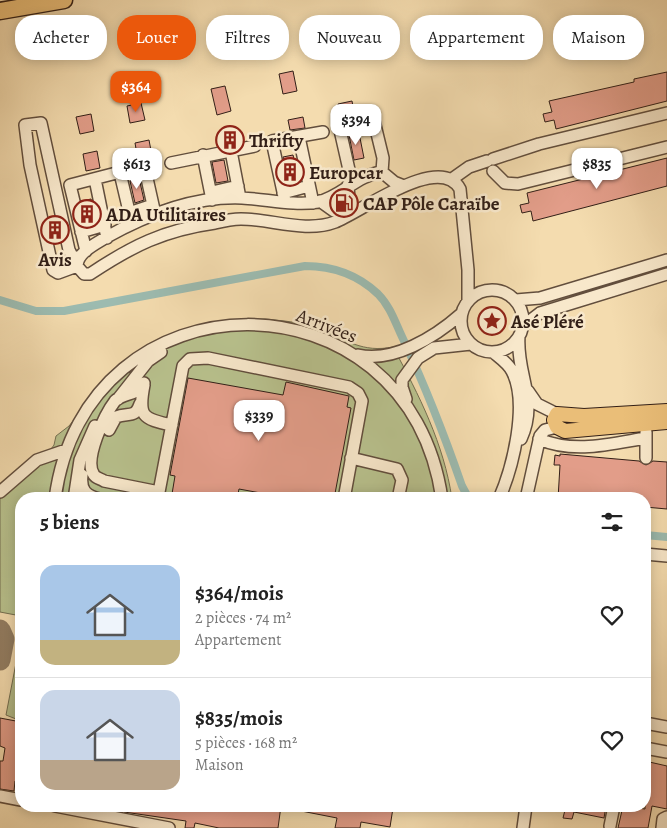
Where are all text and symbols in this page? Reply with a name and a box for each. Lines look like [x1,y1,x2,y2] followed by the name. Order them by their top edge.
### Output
[15,15,107,60] chip: Acheter
[117,15,196,60] chip: Louer
[206,15,289,60] chip: Filtres
[299,15,400,60] chip: Nouveau
[410,15,543,60] chip: Appartement
[553,15,644,60] chip: Maison
[106,70,166,113] pin: $364
[121,76,151,98] text: $364
[326,104,386,146] pin: $394
[341,109,371,131] text: $394
[215,125,245,155] building icon: Thrifty
[249,128,305,154] place label: Thrifty
[107,148,167,190] pin: $613
[567,148,627,190] pin: $835
[123,153,151,175] text: $613
[583,153,611,175] text: $835
[275,157,305,187] building icon: Europcar
[309,160,383,186] place label: Europcar
[329,188,359,218] fuel station icon: CAP Pôle Caraïbe
[363,191,500,217] place label: CAP Pôle Caraïbe
[72,199,102,229] building icon: ADA Utilitaires
[105,202,226,228] place label: ADA Utilitaires
[40,215,70,245] building icon: Avis
[37,247,72,273] place label: Avis
[291,302,361,349] street label: Arrivées
[477,306,507,336] place icon: Asé Pléré
[510,309,584,335] place label: Asé Pléré
[229,400,289,442] pin: $339
[245,405,273,427] text: $339
[40,508,100,536] text: 5 biens
[598,508,626,536] icon: filters
[195,579,284,607] text: $364/mois
[80,585,140,645] icon: home
[598,601,626,629] icon: heart
[195,607,291,629] text: 2 pièces · 74 m²
[195,629,281,651] text: Appartement
[195,704,283,732] text: $835/mois
[80,710,140,770] icon: home
[598,726,626,754] icon: heart
[195,732,297,754] text: 5 pièces · 168 m²
[195,754,244,776] text: Maison

